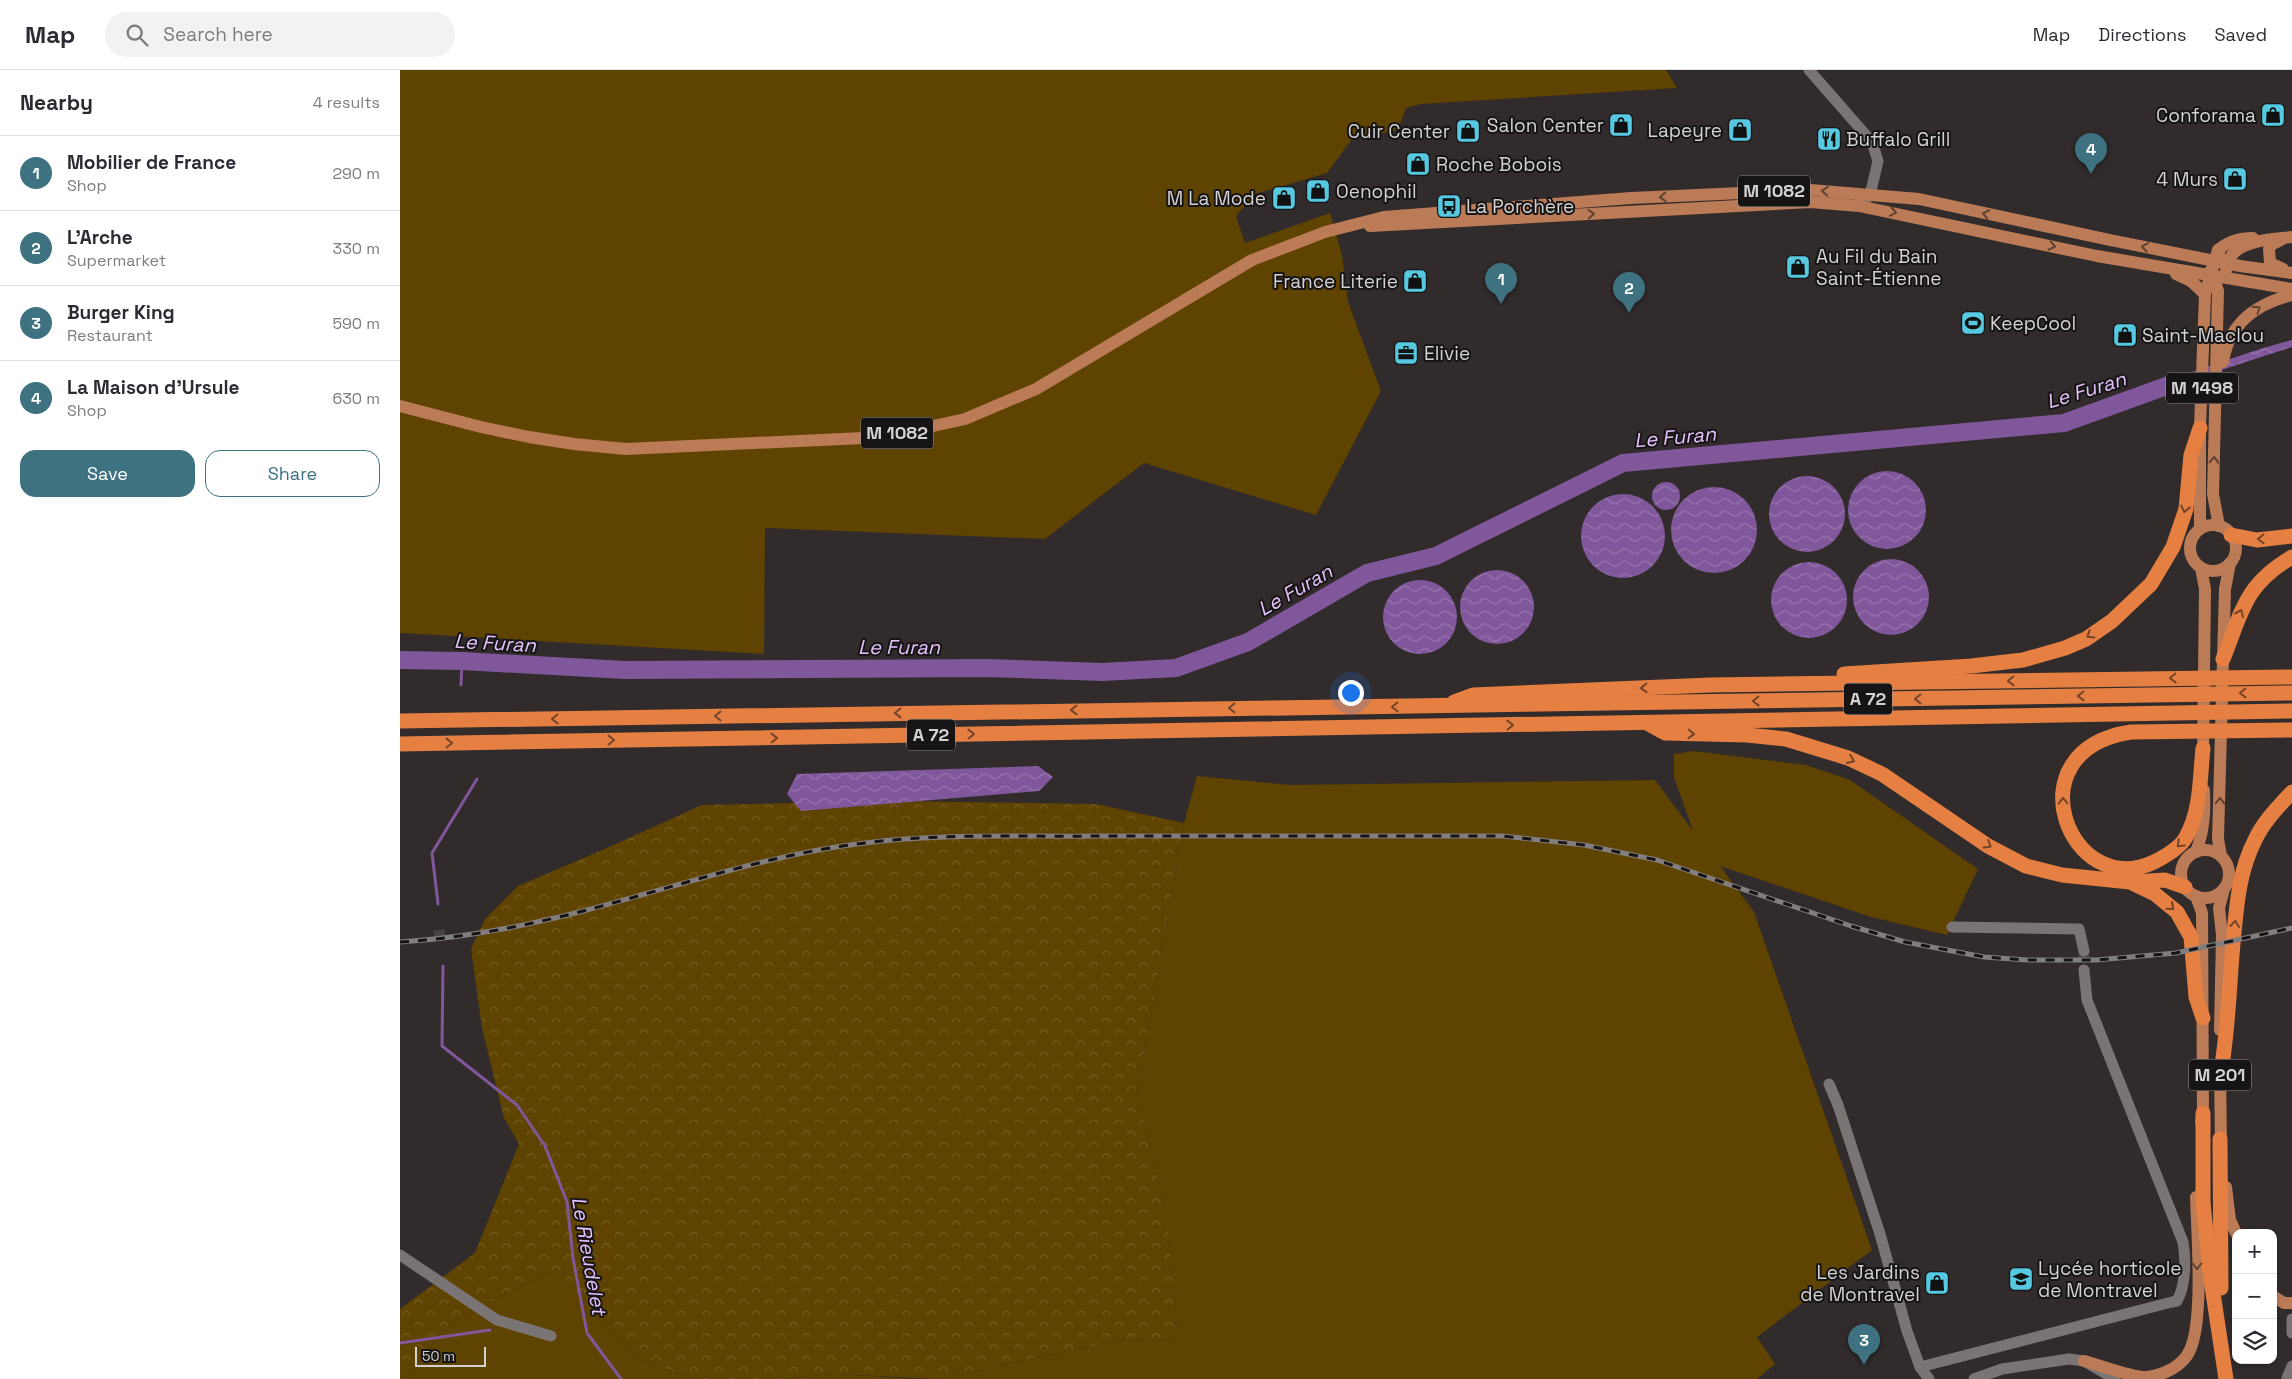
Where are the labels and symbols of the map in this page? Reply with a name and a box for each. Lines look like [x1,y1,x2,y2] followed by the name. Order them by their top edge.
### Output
[2260,102,2286,128] shop icon: Conforama
[2156,103,2256,128] place label: Conforama
[1608,112,1634,138] shop icon: Salon Center
[1487,113,1604,138] place label: Salon Center
[1727,117,1753,143] shop icon: Lapeyre
[1455,118,1481,144] shop icon: Cuir Center
[1648,118,1722,143] place label: Lapeyre
[1348,119,1450,144] place label: Cuir Center
[1816,126,1842,152] restaurant icon: Buffalo Grill
[1846,127,1950,152] place label: Buffalo Grill
[2075,133,2107,174] pin: 4
[1405,151,1431,177] shop icon: Roche Bobois
[1436,152,1562,177] place label: Roche Bobois
[2222,166,2248,192] shop icon: 4 Murs
[2156,167,2218,192] place label: 4 Murs
[1738,175,1810,206] road number: M 1082
[1305,178,1331,204] shop icon: Oenophil
[1336,179,1417,204] place label: Oenophil
[1271,185,1297,211] shop icon: M La Mode
[1167,186,1266,211] place label: M La Mode
[1821,186,1829,197] one-way arrow
[1659,191,1667,202] one-way arrow
[1436,193,1462,219] bus stop icon: La Porchère
[1466,194,1574,219] place label: La Porchère
[1888,207,1897,217] one-way arrow
[1588,208,1596,219] one-way arrow
[1981,209,1990,220] one-way arrow
[2047,240,2056,251] one-way arrow
[2141,242,2149,252] one-way arrow
[1816,244,1942,291] place label: Au Fil du Bain Saint-Étienne
[1785,254,1811,280] shop icon: Au Fil du Bain Saint-Étienne
[1485,263,1517,304] pin: 1
[1402,268,1428,294] shop icon: France Literie
[1273,269,1398,294] place label: France Literie
[1613,272,1645,313] pin: 2
[2252,306,2261,315] one-way arrow
[1960,310,1986,336] sports icon: KeepCool
[1990,311,2076,336] place label: KeepCool
[2112,322,2138,348] shop icon: Saint-Maclou
[2142,323,2264,348] place label: Saint-Maclou
[1393,340,1419,366] office icon: Elivie
[1424,341,1470,366] place label: Elivie
[2043,365,2130,414] water label: Le Furan
[2166,372,2238,404] road number: M 1498
[861,418,933,448] road number: M 1082
[1633,420,1718,454] water label: Le Furan
[2208,456,2219,464] one-way arrow
[2180,505,2191,514] one-way arrow
[2257,534,2265,544] one-way arrow
[1253,558,1338,622] water label: Le Furan
[2233,609,2244,618] one-way arrow
[453,628,537,658] water label: Le Furan
[2087,629,2096,638] one-way arrow
[858,634,941,660] water label: Le Furan
[2169,673,2177,684] one-way arrow
[2007,676,2014,686] one-way arrow
[1338,680,1364,706] your location
[1640,683,1648,693] one-way arrow
[1844,684,1892,714] road number: A 72
[2239,688,2247,699] one-way arrow
[2077,691,2084,701] one-way arrow
[1914,693,1922,704] one-way arrow
[1752,696,1760,706] one-way arrow
[1391,702,1398,712] one-way arrow
[1228,703,1236,713] one-way arrow
[1070,705,1078,715] one-way arrow
[893,708,901,718] one-way arrow
[713,711,721,721] one-way arrow
[551,714,558,724] one-way arrow
[907,720,955,750] road number: A 72
[1506,720,1514,730] one-way arrow
[1688,728,1696,739] one-way arrow
[968,729,975,739] one-way arrow
[770,732,778,743] one-way arrow
[607,735,615,746] one-way arrow
[445,738,453,748] one-way arrow
[1846,753,1855,764] one-way arrow
[2058,796,2068,804] one-way arrow
[2214,797,2225,805] one-way arrow
[2176,838,2185,847] one-way arrow
[1983,839,1992,849] one-way arrow
[2166,901,2175,910] one-way arrow
[2229,920,2240,928] one-way arrow
[2189,1060,2251,1090] road number: M 201
[566,1195,613,1319] water label: Le Rieudelet
[2038,1256,2182,1303] place label: Lycée horticole de Montravel
[1800,1260,1920,1307] place label: Les Jardins de Montravel
[2192,1262,2202,1270] one-way arrow
[2008,1266,2034,1292] school or university icon: Lycée horticole de Montravel
[1924,1270,1950,1296] shop icon: Les Jardins de Montravel
[1848,1324,1880,1365] pin: 3
[415,1344,486,1367] scale bar

